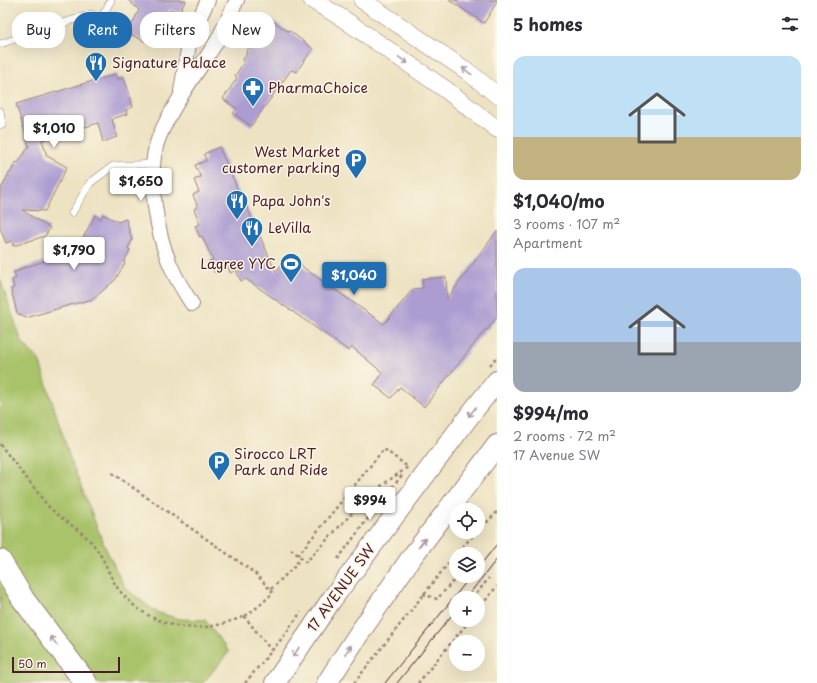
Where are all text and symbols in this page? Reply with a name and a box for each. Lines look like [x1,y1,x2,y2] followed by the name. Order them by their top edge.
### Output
[513,11,583,37] text: 5 homes
[12,12,65,48] chip: Buy
[73,12,132,48] chip: Rent
[140,12,209,48] chip: Filters
[217,12,275,48] chip: New
[779,13,801,35] icon: filters
[83,50,109,83] restaurant icon: Signature Palace
[112,52,226,73] place label: Signature Palace
[397,56,408,64] one-way arrow
[461,66,472,75] one-way arrow
[240,75,266,108] pharmacy icon: PharmaChoice
[268,77,368,98] place label: PharmaChoice
[621,82,693,154] icon: home
[21,115,87,149] pin: $1,010
[33,118,75,137] text: $1,010
[222,141,340,178] place label: West Market customer parking
[343,147,369,180] parking icon: West Market customer parking
[108,168,174,202] pin: $1,650
[119,171,163,190] text: $1,650
[224,188,250,221] restaurant icon: Papa John's
[513,188,605,214] text: $1,040/mo
[252,190,330,211] place label: Papa John's
[513,214,620,233] text: 3 rooms · 107 m²
[239,215,265,248] restaurant icon: LeVilla
[268,217,311,238] place label: LeVilla
[513,233,582,252] text: Apartment
[41,237,107,271] pin: $1,790
[53,240,95,259] text: $1,790
[278,251,304,284] sports icon: Lagree YYC
[200,253,276,274] place label: Lagree YYC
[321,262,387,296] pin: $1,040
[331,265,377,284] text: $1,040
[621,294,693,366] icon: home
[513,400,589,426] text: $994/mo
[468,406,477,417] one-way arrow
[513,426,616,445] text: 2 rooms · 72 m²
[234,443,328,480] place label: Sirocco LRT Park and Ride
[513,445,600,464] text: 17 Avenue SW
[206,449,232,482] parking icon: Sirocco LRT Park and Ride
[346,487,394,521] pin: $994
[354,490,386,509] text: $994
[449,503,485,671] map controls
[449,503,485,539] button: locate
[418,538,426,549] one-way arrow
[301,539,380,636] street label: 17 AVENUE SW
[449,547,485,583] button: layers
[449,591,485,627] button: +
[449,635,485,671] button: −
[50,636,58,647] one-way arrow
[345,644,353,656] one-way arrow
[292,646,300,657] one-way arrow
[12,655,120,674] scale bar
[18,655,47,672] text: 50 m

